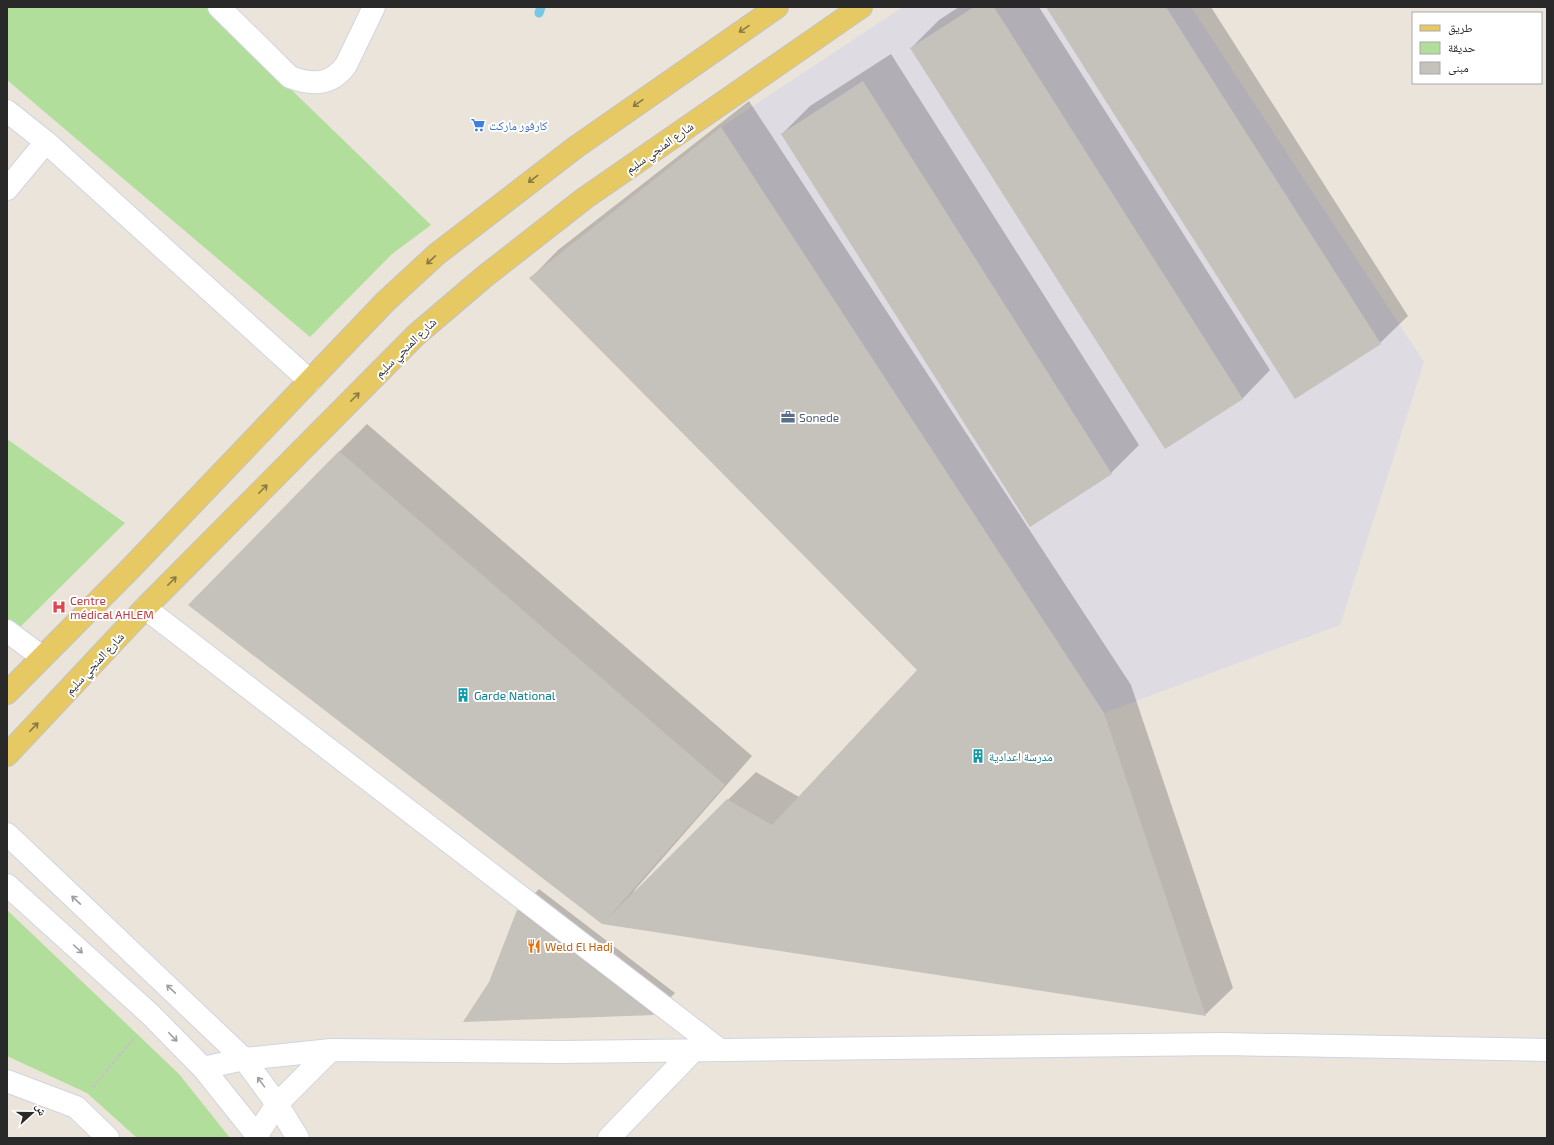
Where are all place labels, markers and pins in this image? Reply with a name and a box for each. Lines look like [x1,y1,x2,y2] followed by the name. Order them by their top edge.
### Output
[470,117,486,133] supermarket icon: كارفور ماركت
[489,118,548,132] place label: كارفور ماركت
[780,409,796,425] office icon: Sonede
[799,410,839,424] place label: Sonede
[70,593,154,621] place label: Centre médical AHLEM
[51,599,67,615] hospital icon: Centre médical AHLEM
[455,687,471,703] building icon: Garde National
[474,688,556,702] place label: Garde National
[970,748,986,764] building icon: مدرسة اعدادية
[989,749,1053,764] place label: مدرسة اعدادية
[526,938,542,954] restaurant icon: Weld El Hadj
[545,939,613,954] place label: Weld El Hadj

